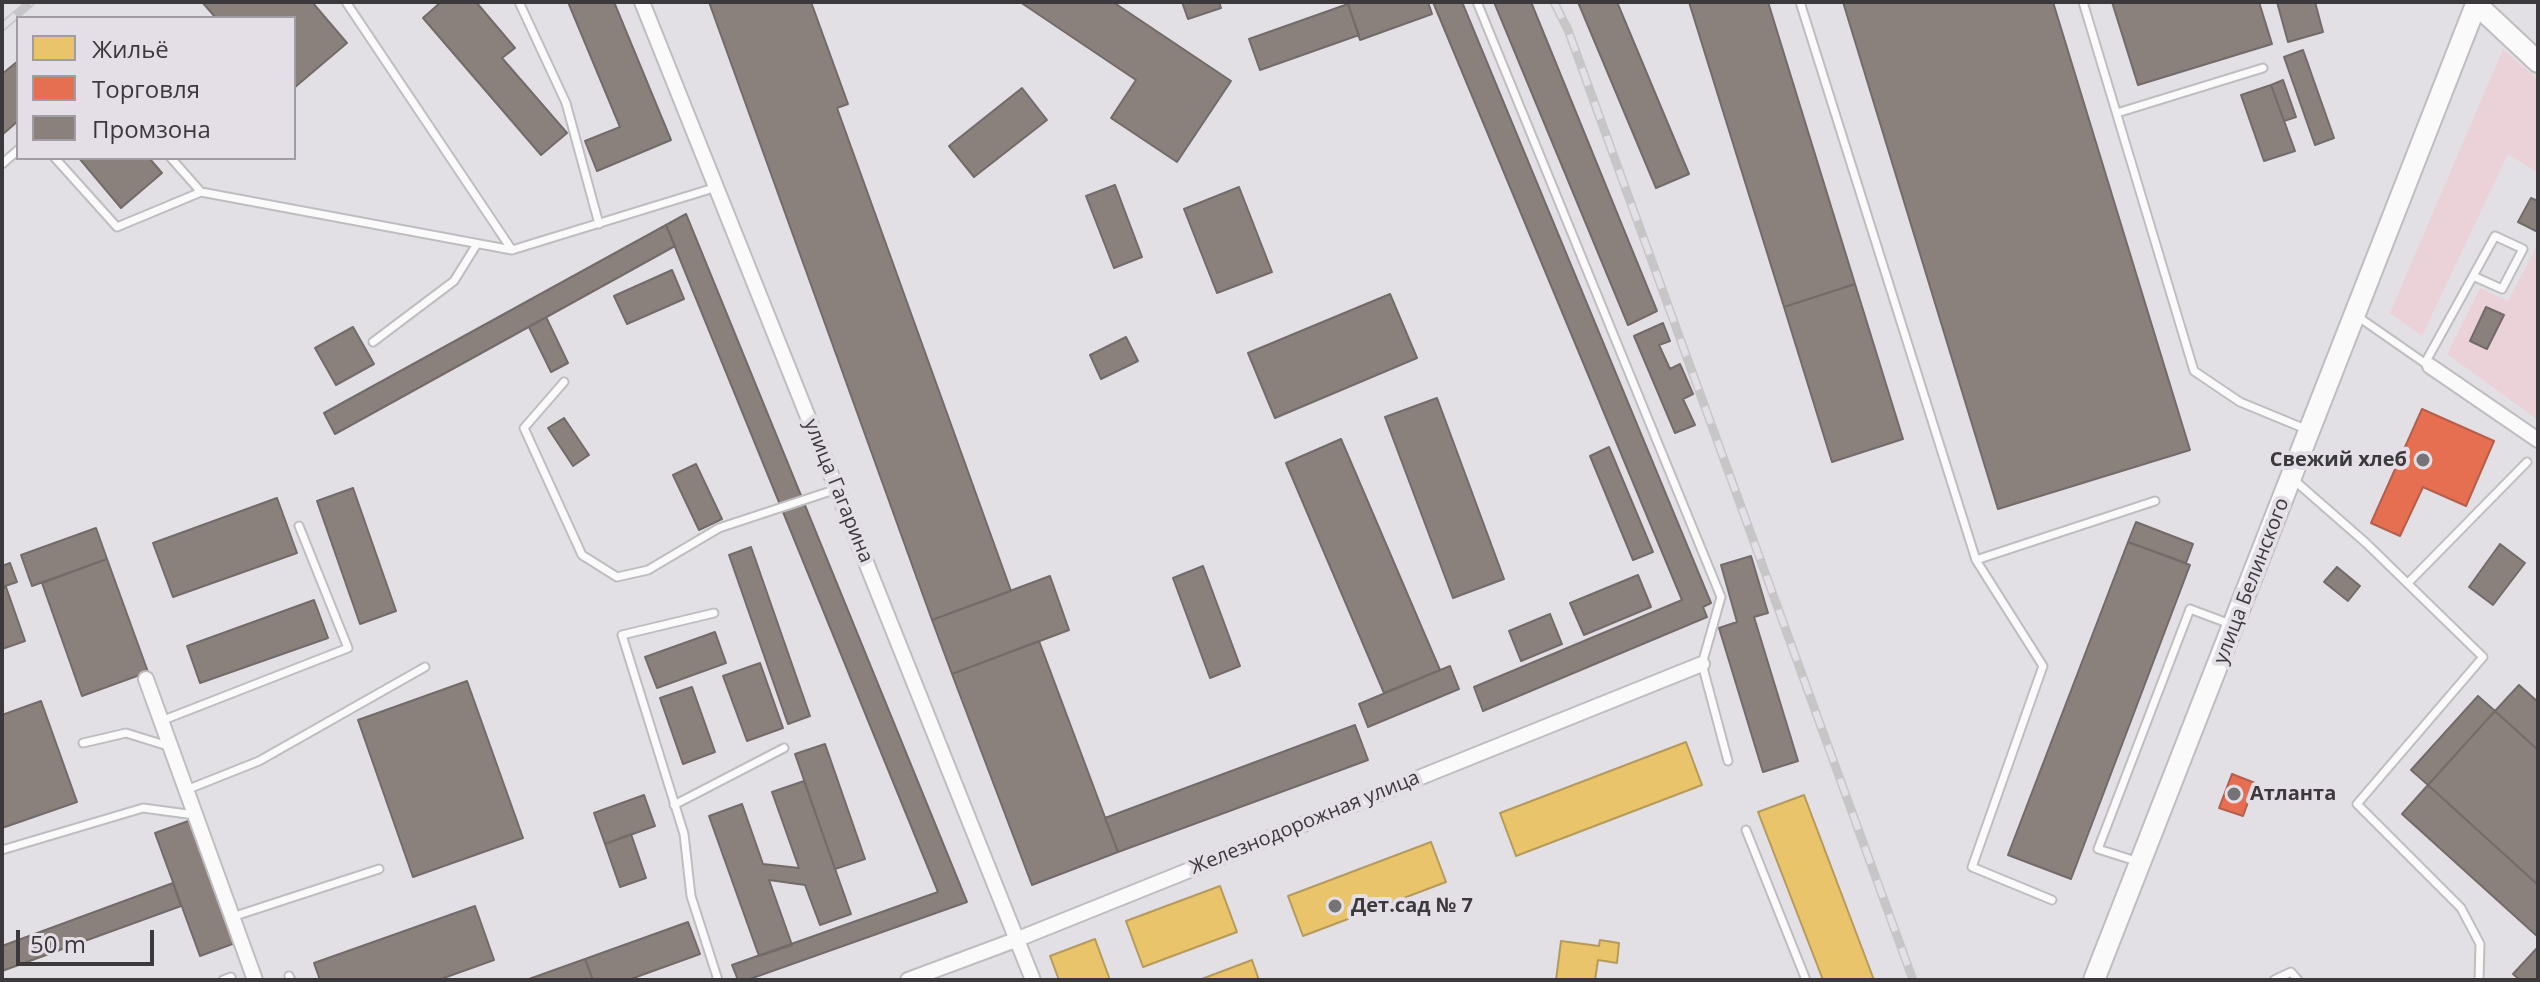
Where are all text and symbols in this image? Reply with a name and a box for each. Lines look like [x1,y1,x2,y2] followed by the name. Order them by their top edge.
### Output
[16,16,296,160] legend
[92,32,169,65] text: Жильё
[92,72,200,105] text: Торговля
[92,112,211,145] text: Промзона
[798,416,878,566] street label: улица Гагарина
[2270,448,2407,472] place label: Свежий хлеб
[2414,451,2432,469] marker: Свежий хлеб
[2209,495,2295,667] street label: улица Белинского
[1187,766,1423,880] street label: Железнодорожная улица
[2250,782,2336,806] place label: Атланта
[2225,785,2243,803] marker: Атланта
[1351,894,1473,918] place label: Дет.сад № 7
[1326,897,1344,915] marker: Дет.сад № 7
[20,914,158,964] scale bar
[30,927,86,960] text: 50 m

